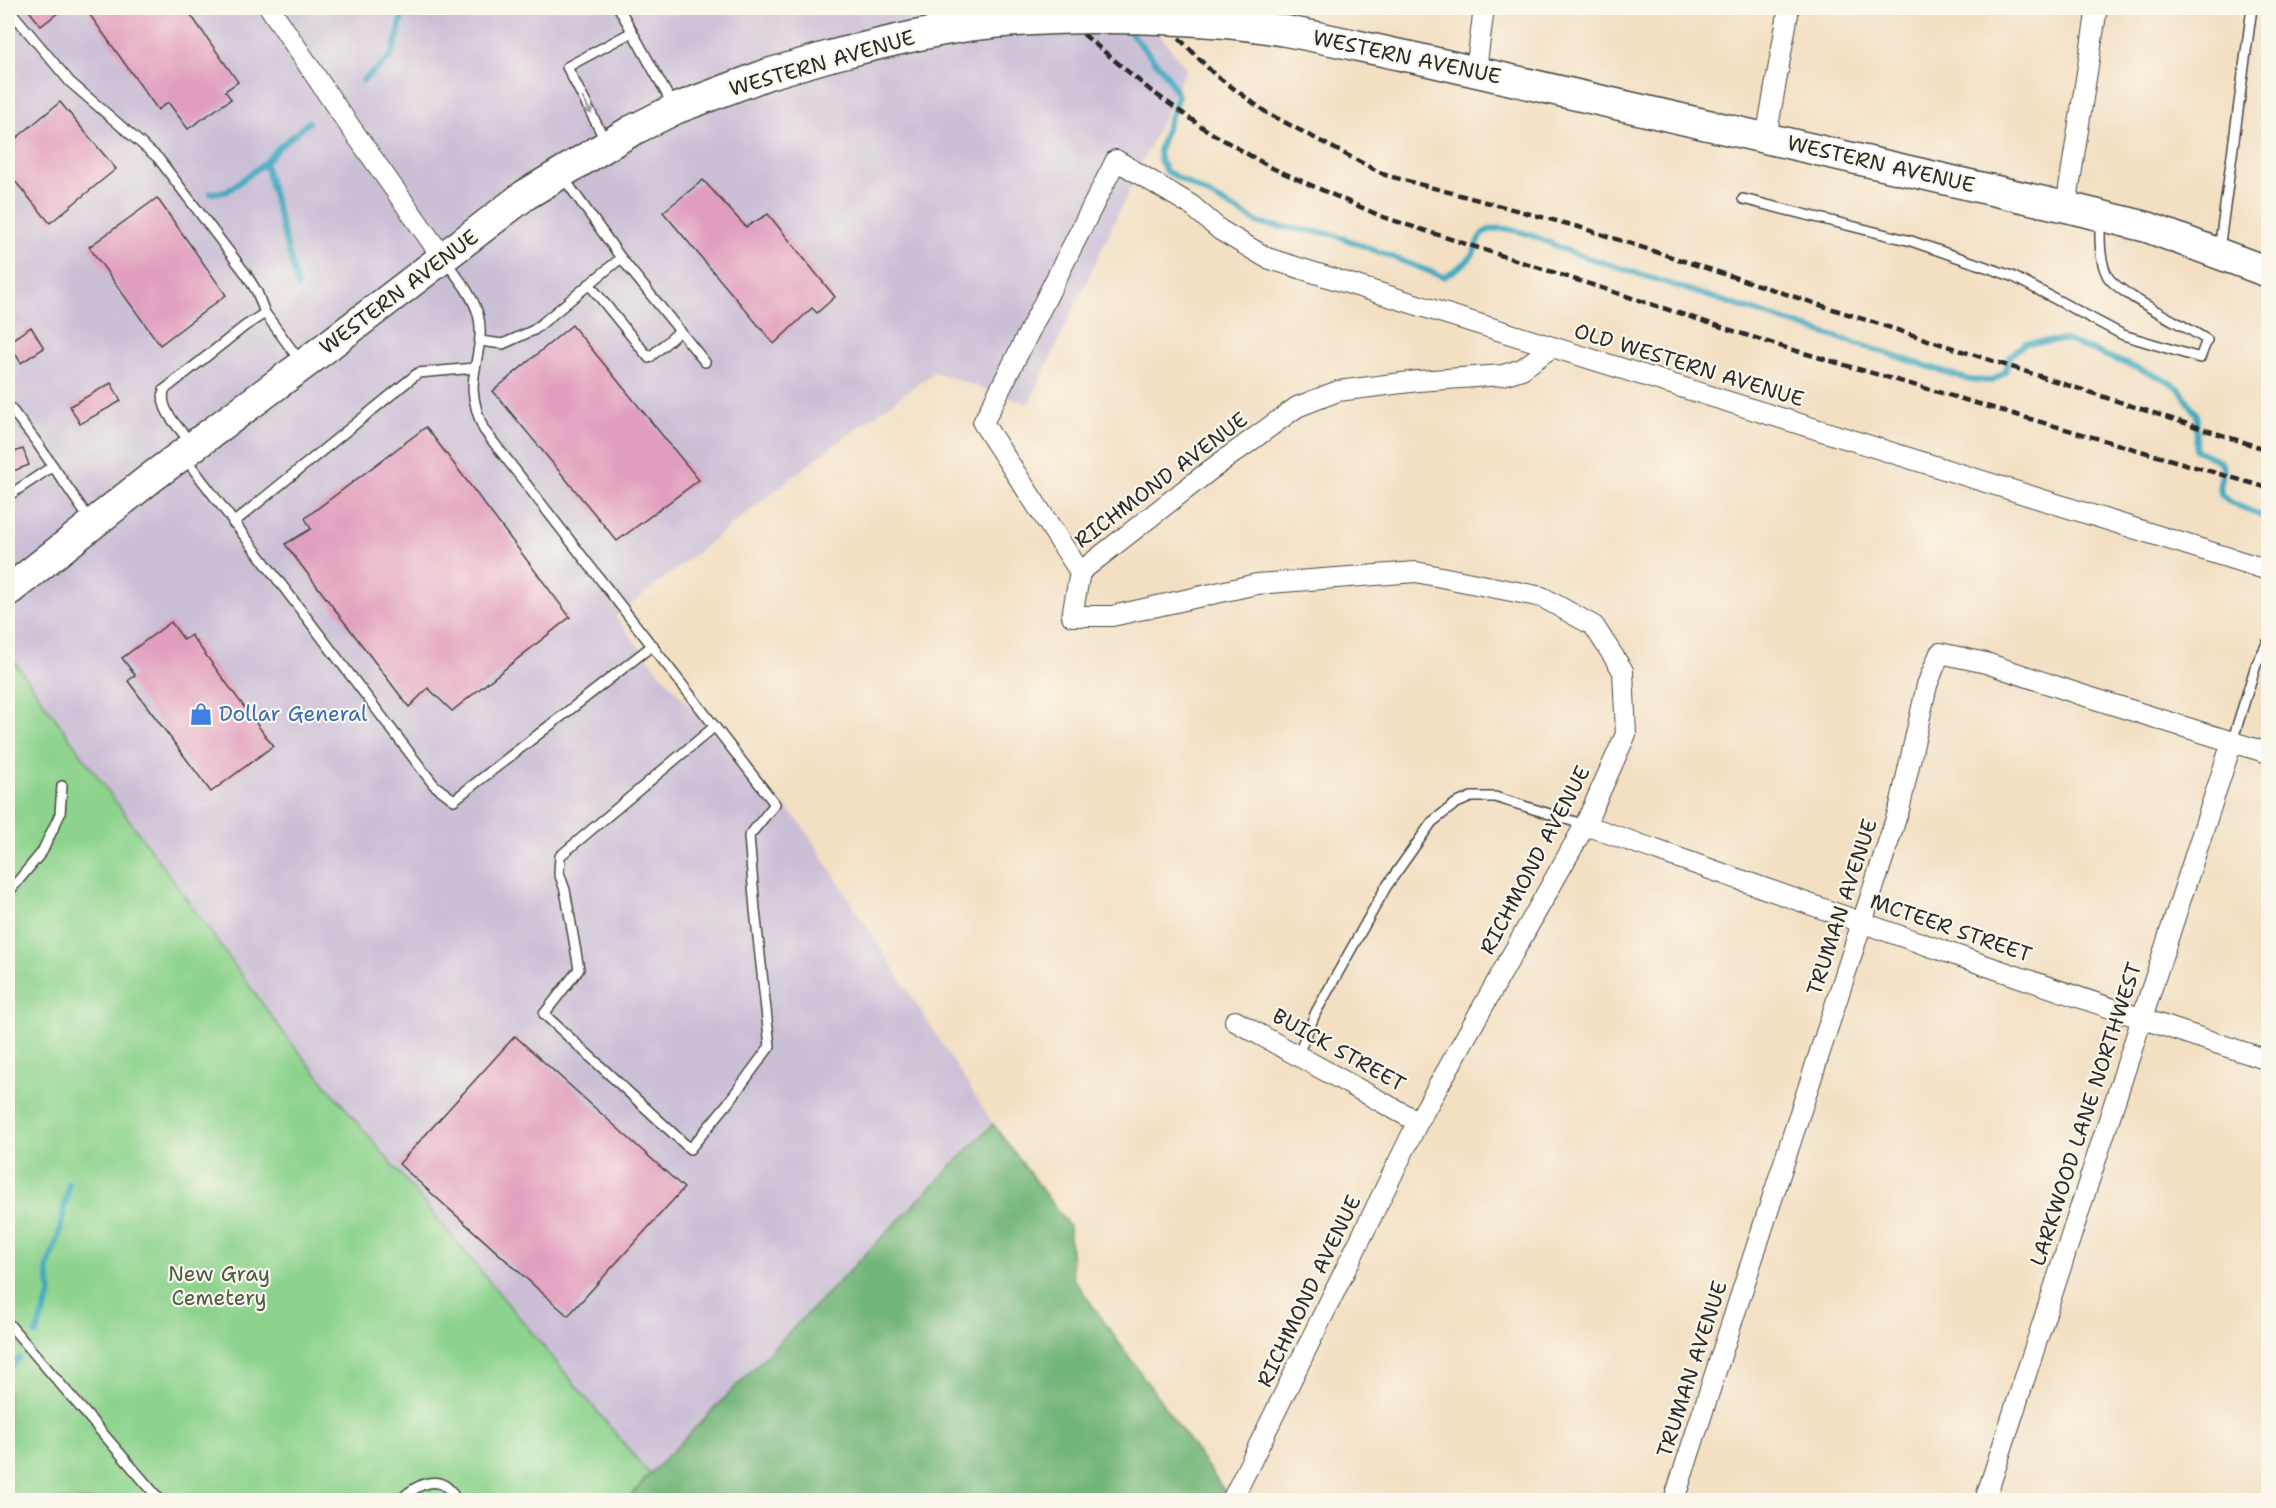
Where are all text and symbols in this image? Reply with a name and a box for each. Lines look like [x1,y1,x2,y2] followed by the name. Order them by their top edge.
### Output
[726,23,918,103] street label: WESTERN AVENUE
[1310,23,1504,91] street label: WESTERN AVENUE
[581,97,593,114] one-way arrow
[1784,129,1978,199] street label: WESTERN AVENUE
[314,223,484,361] street label: WESTERN AVENUE
[1571,317,1807,413] street label: OLD WESTERN AVENUE
[1069,406,1253,554] street label: RICHMOND AVENUE
[219,700,368,728] place label: Dollar General
[188,701,214,727] shop icon: Dollar General
[1473,761,1597,959] street label: RICHMOND AVENUE
[1800,815,1884,999] street label: TRUMAN AVENUE
[1867,887,2036,969] street label: MCTEER STREET
[2024,959,2148,1269] street label: LARKWOOD LANE NORTHWEST
[1267,1002,1411,1098] street label: BUICK STREET
[1250,1190,1368,1392] street label: RICHMOND AVENUE
[168,1260,270,1312] park label: New Gray Cemetery
[1650,1277,1734,1461] street label: TRUMAN AVENUE

